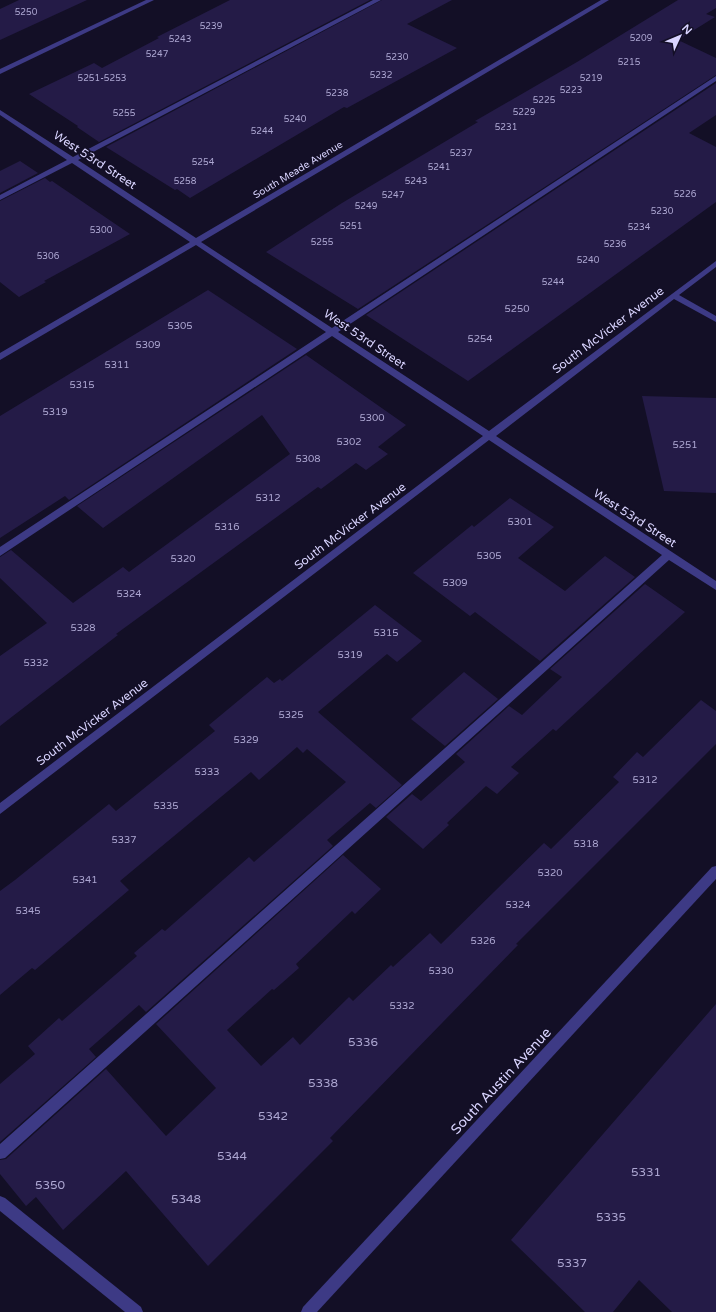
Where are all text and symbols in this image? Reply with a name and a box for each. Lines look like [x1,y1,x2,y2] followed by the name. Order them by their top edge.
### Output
[15,7,38,18] house number: 5250
[660,16,700,56] north arrow
[200,21,223,32] house number: 5239
[679,22,695,37] text: N
[630,33,653,44] house number: 5209
[169,34,191,45] house number: 5243
[146,49,169,60] house number: 5247
[386,52,409,63] house number: 5230
[618,57,641,68] house number: 5215
[370,70,392,81] house number: 5232
[78,73,126,84] house number: 5251-5253
[580,73,603,84] house number: 5219
[560,85,582,96] house number: 5223
[326,88,349,99] house number: 5238
[533,95,556,106] house number: 5225
[513,107,536,118] house number: 5229
[113,108,136,119] house number: 5255
[284,114,307,125] house number: 5240
[495,122,517,133] house number: 5231
[251,126,274,137] house number: 5244
[51,128,140,192] street label: West 53rd Street
[251,138,345,201] street label: South Meade Avenue
[450,148,473,159] house number: 5237
[192,157,215,168] house number: 5254
[428,162,450,173] house number: 5241
[174,176,197,187] house number: 5258
[405,176,427,187] house number: 5243
[674,189,697,200] house number: 5226
[382,190,405,201] house number: 5247
[355,201,378,212] house number: 5249
[651,206,674,217] house number: 5230
[340,221,362,232] house number: 5251
[628,222,651,233] house number: 5234
[90,225,113,236] house number: 5300
[311,237,334,248] house number: 5255
[604,239,627,250] house number: 5236
[37,251,60,262] house number: 5306
[577,255,600,266] house number: 5240
[542,277,565,288] house number: 5244
[550,283,667,376] street label: South McVicker Avenue
[504,303,530,315] house number: 5250
[321,306,409,372] street label: West 53rd Street
[167,320,193,332] house number: 5305
[467,333,493,345] house number: 5254
[135,339,161,351] house number: 5309
[104,359,130,371] house number: 5311
[69,379,95,391] house number: 5315
[42,406,68,418] house number: 5319
[359,412,385,424] house number: 5300
[336,436,362,448] house number: 5302
[672,439,698,451] house number: 5251
[295,453,321,465] house number: 5308
[292,479,409,572] street label: South McVicker Avenue
[591,486,680,550] street label: West 53rd Street
[255,492,281,504] house number: 5312
[507,516,533,528] house number: 5301
[214,521,240,533] house number: 5316
[476,550,502,562] house number: 5305
[170,553,196,565] house number: 5320
[442,577,468,589] house number: 5309
[116,588,142,600] house number: 5324
[70,622,96,634] house number: 5328
[373,627,399,639] house number: 5315
[337,649,363,661] house number: 5319
[23,657,49,669] house number: 5332
[34,675,151,768] street label: South McVicker Avenue
[278,709,304,721] house number: 5325
[233,734,259,746] house number: 5329
[194,766,220,778] house number: 5333
[632,774,658,786] house number: 5312
[153,800,179,812] house number: 5335
[111,834,137,846] house number: 5337
[573,838,599,850] house number: 5318
[537,867,563,879] house number: 5320
[72,874,98,886] house number: 5341
[505,899,531,911] house number: 5324
[15,905,41,917] house number: 5345
[470,935,496,947] house number: 5326
[428,965,454,977] house number: 5330
[389,1000,415,1012] house number: 5332
[447,1024,555,1138] street label: South Austin Avenue
[348,1035,378,1049] house number: 5336
[308,1076,338,1090] house number: 5338
[258,1109,288,1123] house number: 5342
[217,1149,248,1163] house number: 5344
[631,1165,661,1179] house number: 5331
[35,1178,66,1192] house number: 5350
[171,1192,201,1206] house number: 5348
[596,1210,626,1224] house number: 5335
[557,1256,587,1270] house number: 5337

